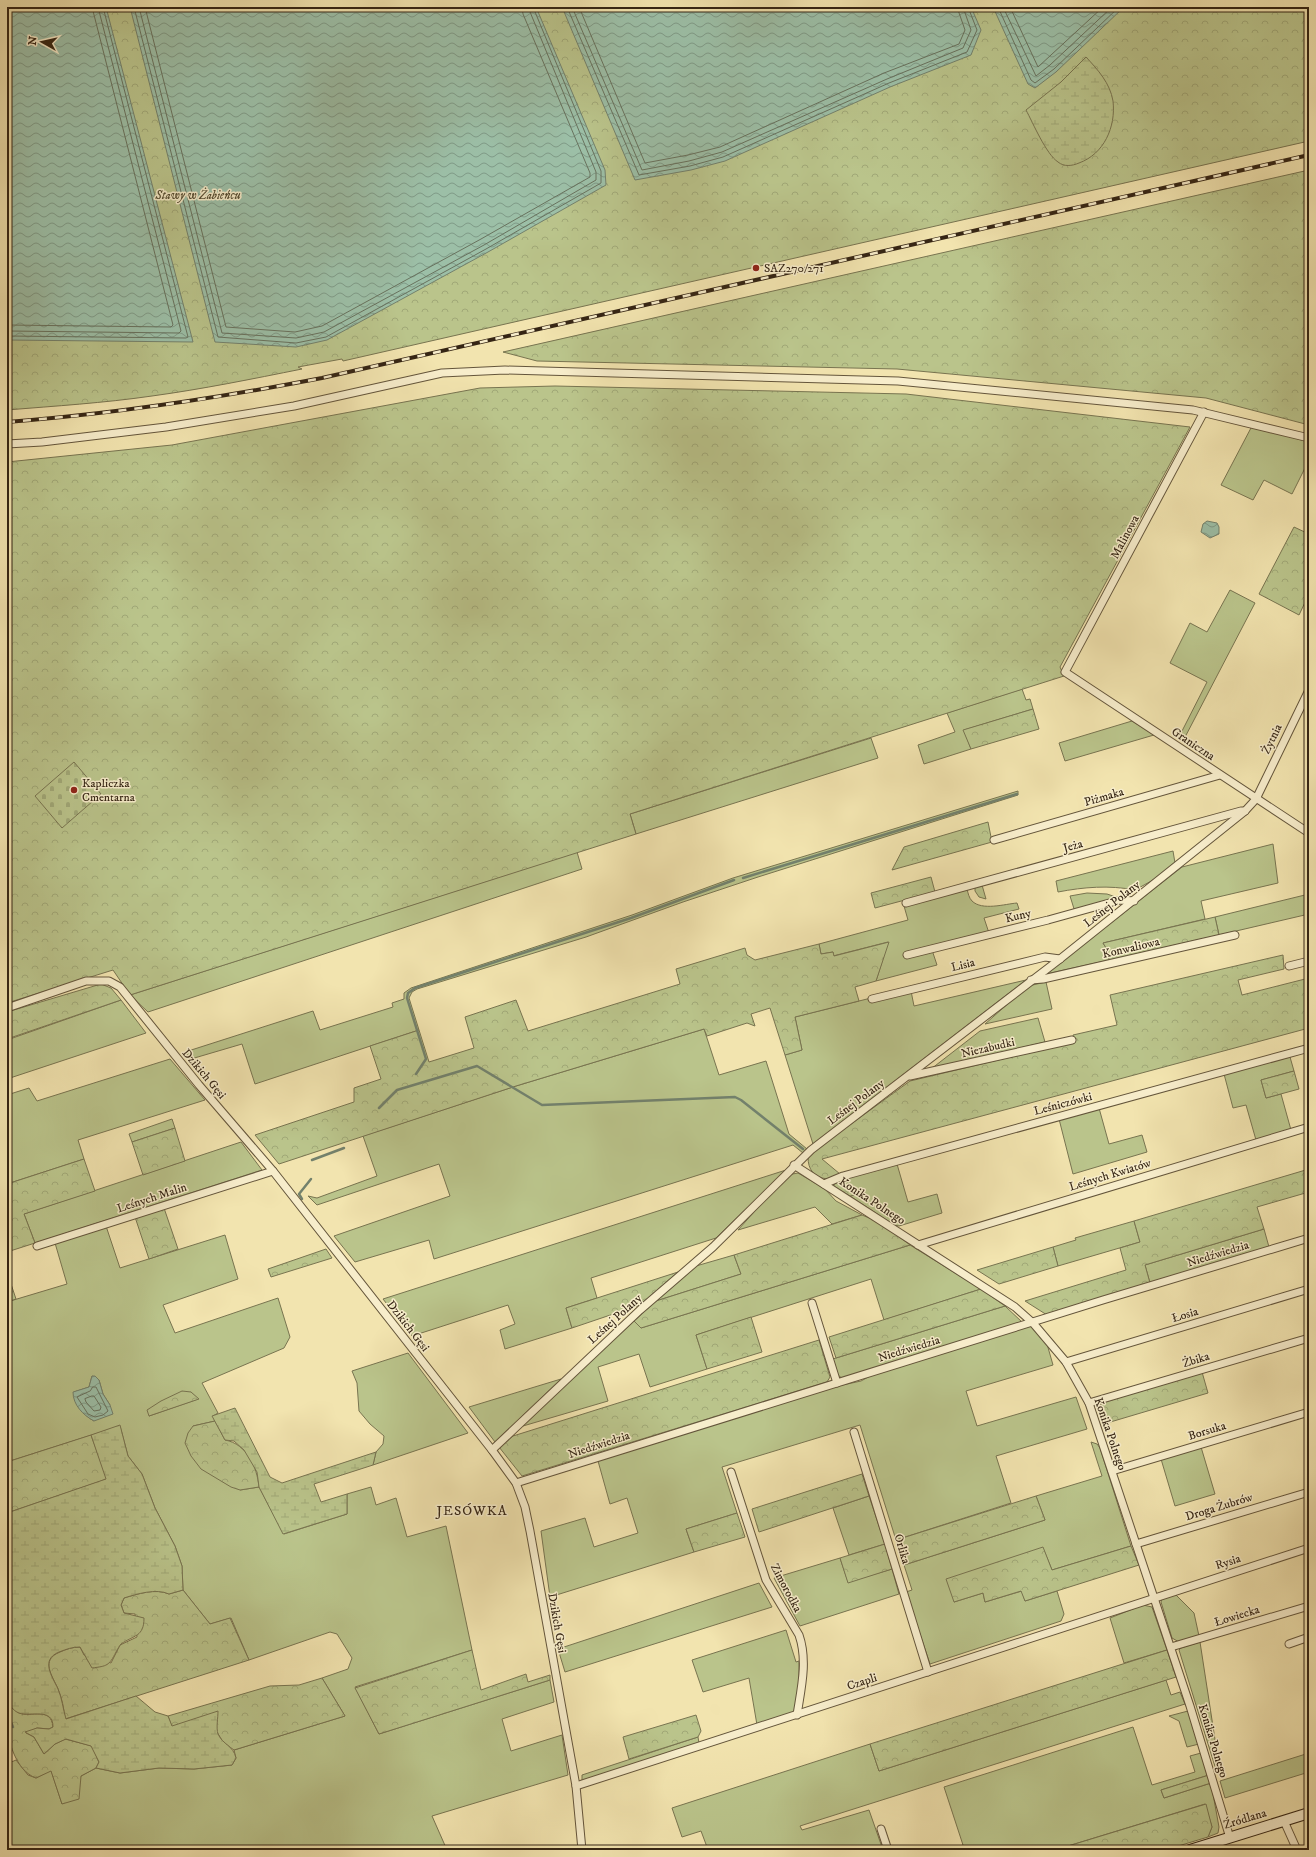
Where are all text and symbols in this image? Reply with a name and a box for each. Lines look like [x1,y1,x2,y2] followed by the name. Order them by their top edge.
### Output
[22,22,62,62] north arrow
[26,35,41,46] text: N
[154,187,241,203] park label: Stawy w Żabieńcu
[764,261,824,276] place label: SAZ270/271
[751,263,761,273] marker: SAZ270/271
[1107,512,1143,562] street label: Malinowa
[1258,721,1286,756] street label: Żytnia
[1168,724,1218,764] street label: Graniczna
[82,776,136,805] place label: Kapliczka Cmentarna
[1082,784,1126,810] street label: Piżmaka
[69,785,79,795] marker: Kapliczka Cmentarna
[1061,836,1085,856] street label: Jeża
[1081,877,1143,931] street label: Leśnej Polany
[1004,906,1033,926] street label: Kuny
[1101,934,1162,962] street label: Konwaliowa
[950,955,977,975] street label: Lisia
[960,1035,1016,1061] street label: Niezabudki
[179,1046,229,1102] street label: Dzikich Gęsi
[825,1076,888,1128] street label: Leśnej Polany
[1032,1089,1094,1119] street label: Leśniczówki
[1067,1155,1153,1195] street label: Leśnych Kwiatów
[836,1174,908,1228] street label: Konika Polnego
[115,1179,189,1216] street label: Leśnych Malin
[1185,1237,1252,1271] street label: Niedźwiedzia
[585,1291,645,1347] street label: Leśnej Polany
[383,1297,433,1355] street label: Dzikich Gęsi
[1170,1304,1201,1326] street label: Łosia
[876,1332,943,1366] street label: Niedźwiedzia
[1181,1349,1212,1371] street label: Żbika
[1091,1396,1130,1473] street label: Konika Polnego
[1186,1418,1229,1444] street label: Borsuka
[566,1428,633,1462] street label: Niedźwiedzia
[1183,1490,1255,1524] street label: Droga Żubrów
[434,1502,508,1520] district label: JESÓWKA
[891,1532,914,1567] street label: Orlika
[1213,1551,1243,1573] street label: Rysia
[767,1561,805,1616] street label: Zimorodka
[544,1592,570,1654] street label: Dzikich Gęsi
[1213,1602,1262,1630] street label: Łowiecka
[845,1670,879,1694] street label: Czapli
[1195,1702,1231,1780] street label: Konika Polnego
[1222,1805,1269,1833] street label: Źródlana

